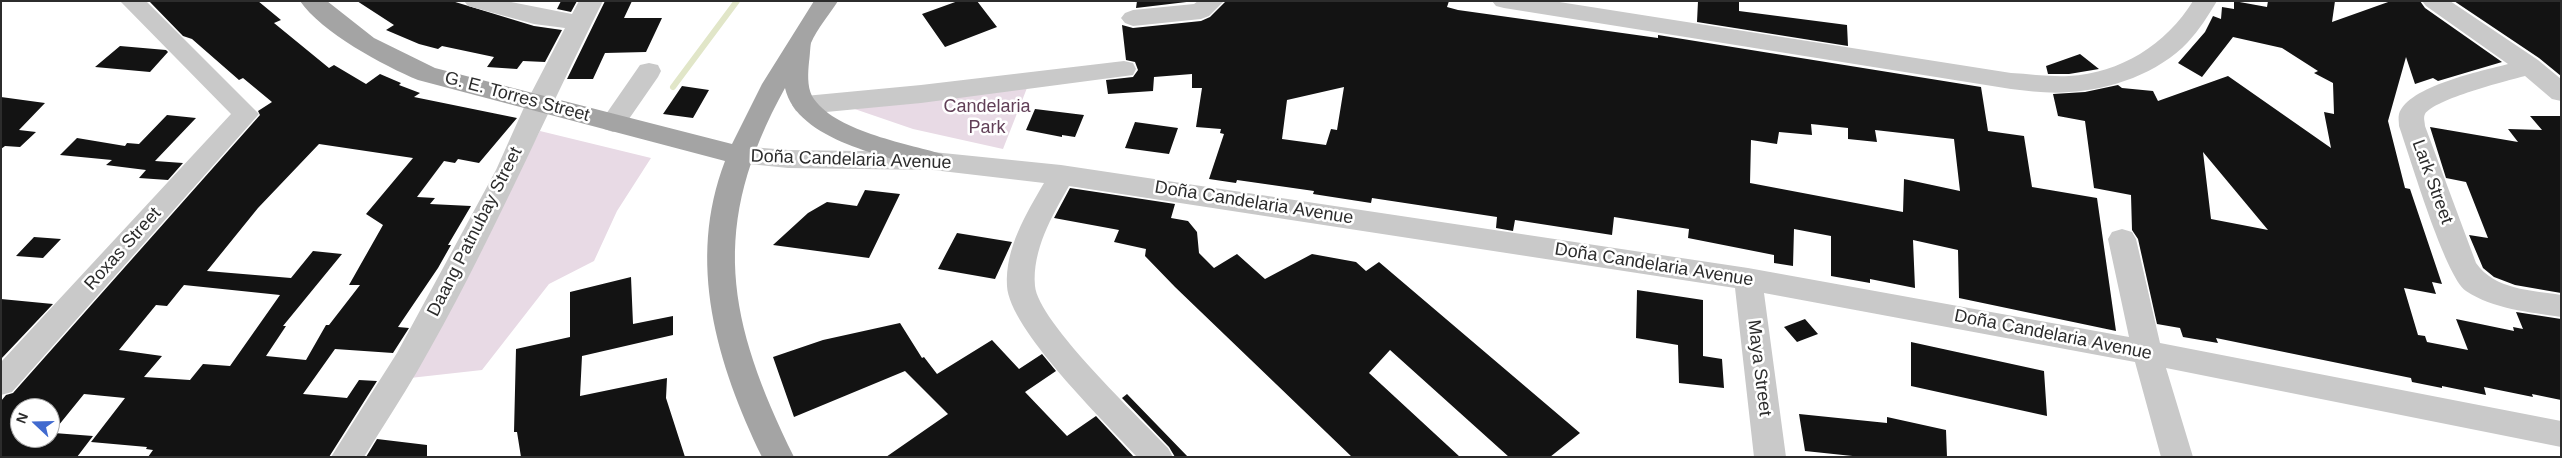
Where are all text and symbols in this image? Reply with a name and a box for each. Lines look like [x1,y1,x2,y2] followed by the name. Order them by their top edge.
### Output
[442,67,592,127] street label: G. E. Torres Street
[943,96,1031,138] park label: Candelaria Park
[2407,137,2457,227] street label: Lark Street
[423,144,527,320] street label: Daang Patnubay Street
[750,146,952,174] street label: Doña Candelaria Avenue
[1153,177,1355,229] street label: Doña Candelaria Avenue
[80,203,166,295] street label: Roxas Street
[1553,239,1755,291] street label: Doña Candelaria Avenue
[1952,305,2154,365] street label: Doña Candelaria Avenue
[1742,319,1776,417] street label: Maya Street
[10,398,60,448] north arrow
[13,410,31,426] text: N

